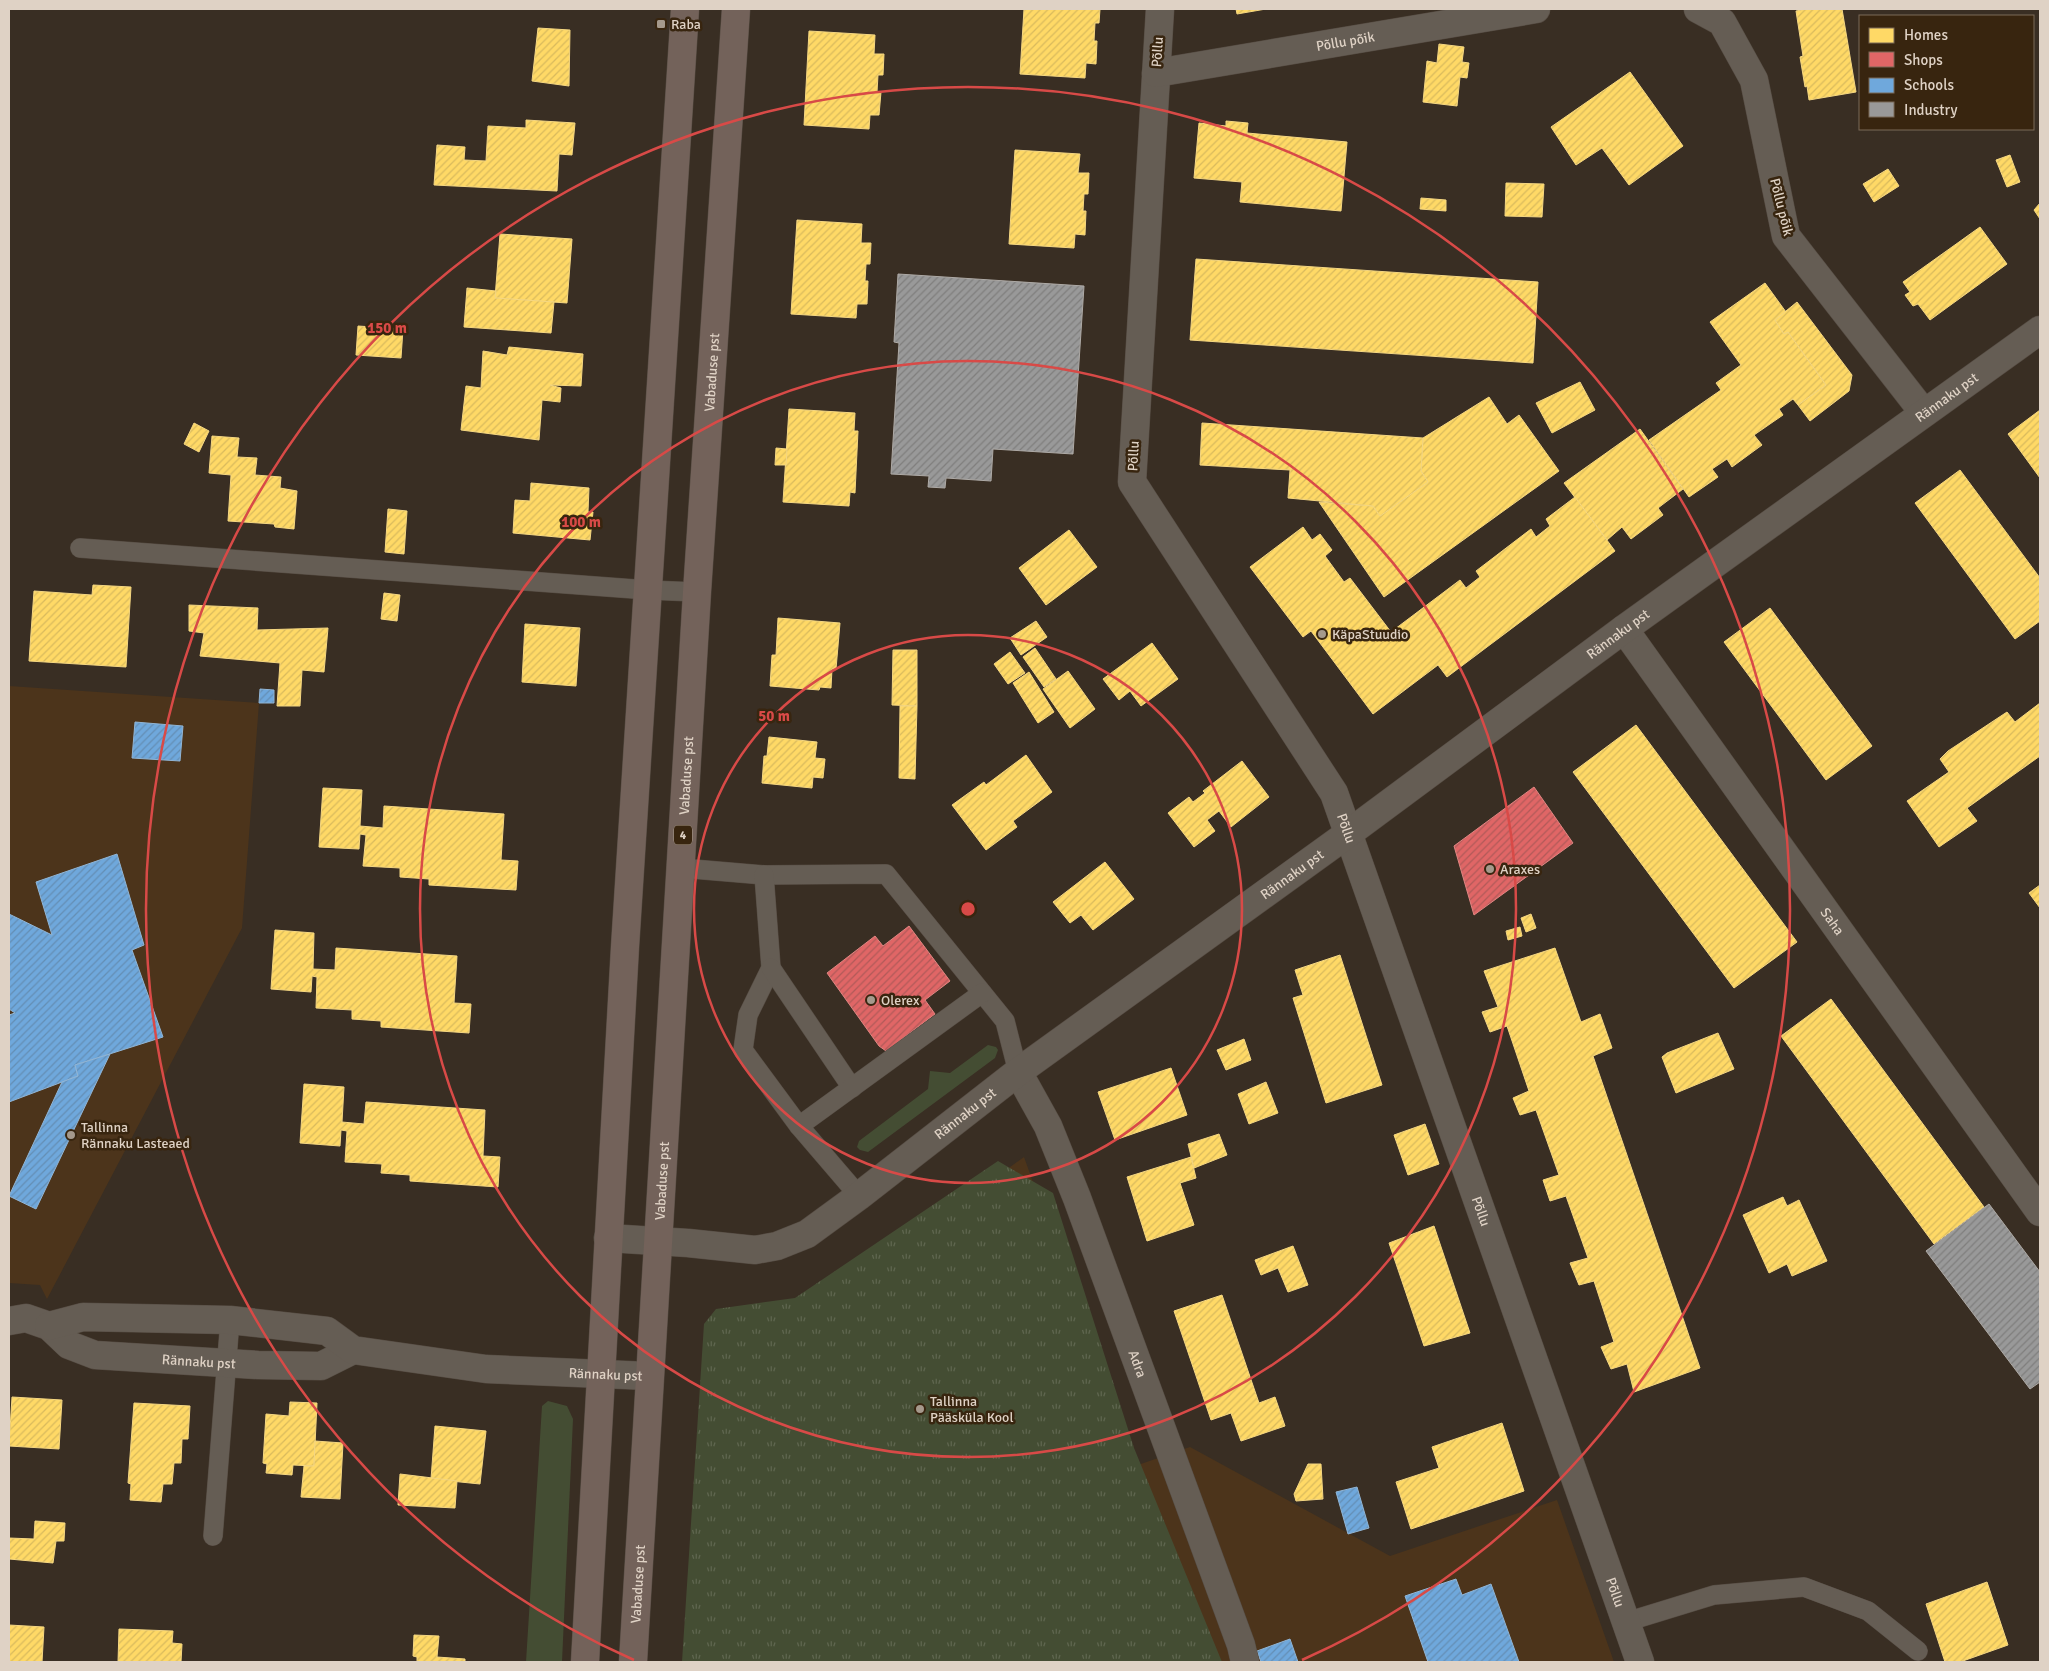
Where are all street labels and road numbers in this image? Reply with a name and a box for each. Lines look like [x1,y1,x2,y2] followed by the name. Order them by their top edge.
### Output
[1315,28,1376,55] street label: Põllu põik
[1148,36,1167,68] street label: Põllu
[1766,176,1797,238] street label: Põllu põik
[701,332,723,412] street label: Vabaduse pst
[1912,369,1982,426] street label: Rännaku pst
[1124,440,1143,472] street label: Põllu
[1583,606,1653,663] street label: Rännaku pst
[676,736,697,815] street label: Vabaduse pst
[1333,811,1359,846] street label: Põllu
[674,826,692,844] road number: 4
[1257,846,1327,903] street label: Rännaku pst
[1817,905,1848,939] street label: Saha
[931,1084,1000,1143] street label: Rännaku pst
[651,1141,673,1221] street label: Vabaduse pst
[1468,1194,1494,1229] street label: Põllu
[1125,1348,1150,1380] street label: Adra
[161,1351,236,1373] street label: Rännaku pst
[568,1365,643,1385] street label: Rännaku pst
[627,1544,649,1624] street label: Vabaduse pst
[1602,1575,1628,1610] street label: Põllu

